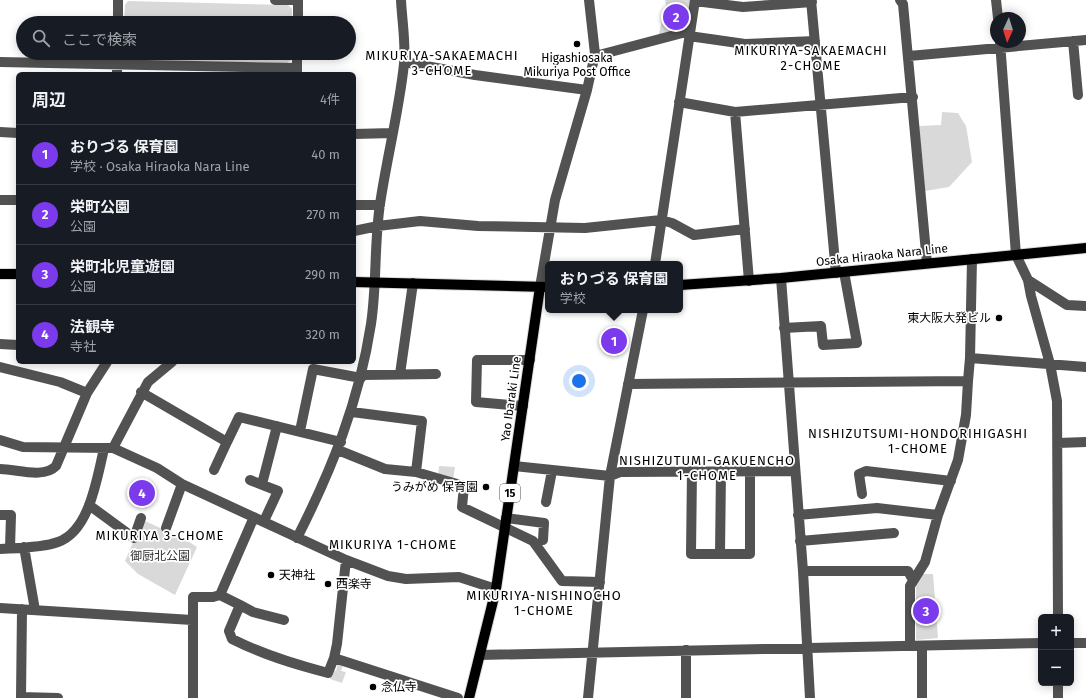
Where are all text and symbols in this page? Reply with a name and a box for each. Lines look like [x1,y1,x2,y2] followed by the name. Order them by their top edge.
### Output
[663,2,689,32] pin: 2
[990,12,1026,48] north arrow
[16,16,356,60] search box
[30,27,52,49] icon: search
[62,31,137,49] text: ここで検索
[572,39,582,49] marker: Higashiosaka Mikuriya Post Office
[734,43,888,73] district label: MIKURIYA-SAKAEMACHI 2-CHOME
[365,48,519,78] district label: MIKURIYA-SAKAEMACHI 3-CHOME
[523,51,631,79] place label: Higashiosaka Mikuriya Post Office
[32,90,66,111] text: 周辺
[320,92,340,107] text: 4件
[70,138,179,156] text: おりづる 保育園
[42,147,48,162] text: 1
[311,147,340,162] text: 40 m
[70,159,250,174] text: 学校 · Osaka Hiraoka Nara Line
[70,198,130,216] text: 栄町公園
[42,207,48,222] text: 2
[306,207,340,222] text: 270 m
[70,219,96,234] text: 公園
[815,241,949,269] street label: Osaka Hiraoka Nara Line
[70,258,175,276] text: 栄町北児童遊園
[545,261,683,313] popup
[42,267,48,282] text: 3
[305,267,340,282] text: 290 m
[560,270,668,288] text: おりづる 保育園
[70,279,96,294] text: 公園
[560,291,586,306] text: 学校
[907,311,991,325] place label: 東大阪大発ビル
[994,313,1004,323] marker: 東大阪大発ビル
[70,318,115,336] text: 法観寺
[601,326,627,356] pin: 1
[41,327,49,342] text: 4
[305,327,340,342] text: 320 m
[70,339,96,354] text: 寺社
[498,356,524,442] street label: Yao Ibaraki Line
[569,371,589,391] your location
[808,426,1028,456] district label: NISHIZUTSUMI-HONDORIHIGASHI 1-CHOME
[619,453,795,483] district label: NISHIZUTUMI-GAKUENCHO 1-CHOME
[129,478,155,508] pin: 4
[391,480,478,494] place label: うみがめ 保育園
[481,482,491,492] marker: うみがめ 保育園
[500,484,520,502] road number: 15
[95,528,225,543] district label: MIKURIYA 3-CHOME
[329,537,457,552] district label: MIKURIYA 1-CHOME
[130,549,190,563] park label: 御厨北公園
[279,568,315,582] place label: 天神社
[266,570,276,580] marker: 天神社
[336,577,372,591] place label: 西楽寺
[323,579,333,589] marker: 西楽寺
[466,588,622,618] district label: MIKURIYA-NISHINOCHO 1-CHOME
[913,596,939,626] pin: 3
[1038,614,1074,686] map controls
[1038,614,1074,650] button: +
[1038,650,1074,686] button: −
[381,680,417,694] place label: 念仏寺
[368,682,378,692] marker: 念仏寺

